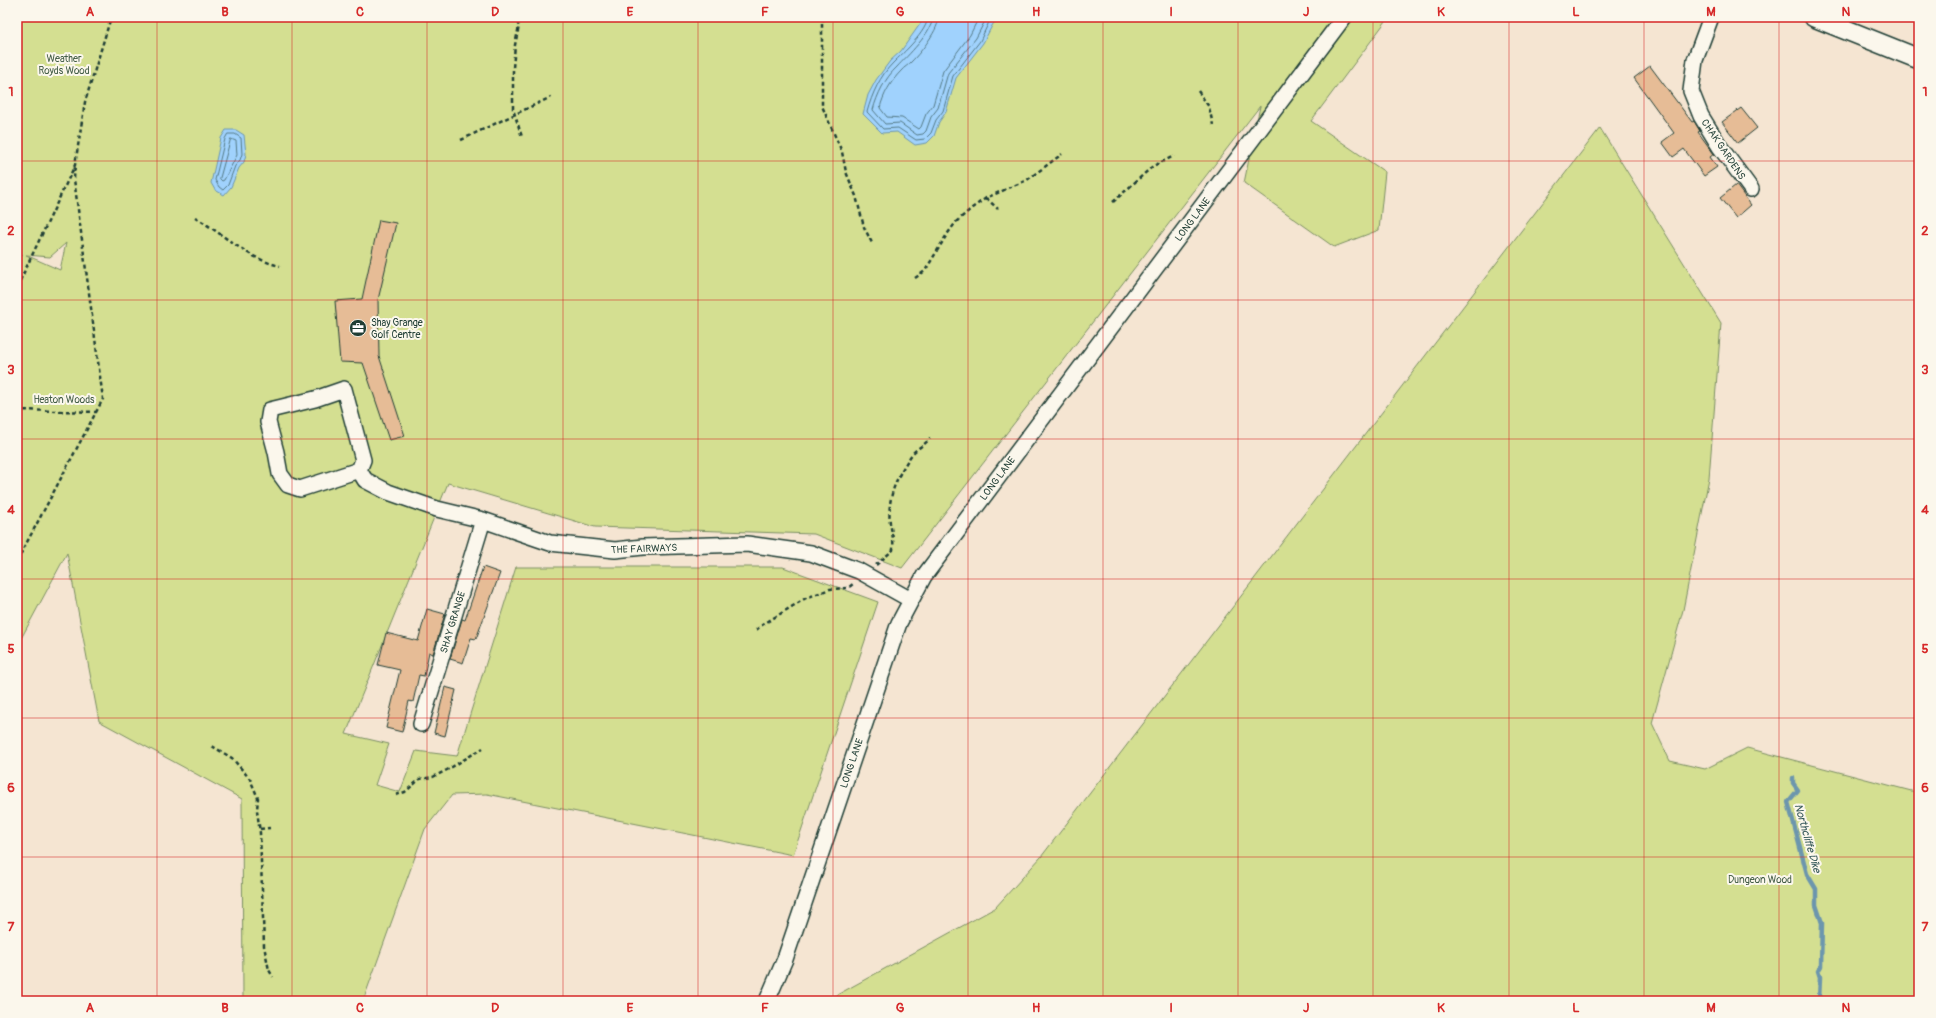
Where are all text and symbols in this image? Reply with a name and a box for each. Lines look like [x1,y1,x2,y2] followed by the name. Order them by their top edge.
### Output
[86,4,95,20] text: A
[221,4,229,20] text: B
[356,4,364,20] text: C
[491,4,499,20] text: D
[627,4,634,20] text: E
[761,4,769,20] text: F
[896,4,905,20] text: G
[1032,4,1040,20] text: H
[1169,4,1173,20] text: I
[1303,4,1309,20] text: J
[1437,4,1445,20] text: K
[1572,4,1580,20] text: L
[1706,4,1716,20] text: M
[1842,4,1851,20] text: N
[38,53,90,77] park label: Weather Royds Wood
[8,84,14,100] text: 1
[1922,84,1928,100] text: 1
[1699,117,1748,182] street label: CHAK GARDENS
[1172,195,1213,244] street label: LONG LANE
[7,223,15,239] text: 2
[1921,223,1929,239] text: 2
[371,317,423,341] place label: Shay Grange Golf Centre
[348,318,368,338] office icon: Shay Grange Golf Centre
[7,362,15,378] text: 3
[1921,362,1929,378] text: 3
[34,394,95,406] park label: Heaton Woods
[977,454,1018,503] street label: LONG LANE
[7,502,15,518] text: 4
[1921,502,1929,518] text: 4
[611,542,678,556] street label: THE FAIRWAYS
[438,590,468,655] street label: SHAY GRANGE
[7,641,15,657] text: 5
[1921,641,1929,657] text: 5
[838,737,866,790] street label: LONG LANE
[7,780,15,796] text: 6
[1921,780,1929,796] text: 6
[1791,802,1824,876] water label: Northcliffe Dike
[1728,874,1792,886] park label: Dungeon Wood
[8,919,15,935] text: 7
[1922,919,1929,935] text: 7
[86,1000,95,1016] text: A
[221,1000,229,1016] text: B
[356,1000,364,1016] text: C
[491,1000,499,1016] text: D
[627,1000,634,1016] text: E
[761,1000,769,1016] text: F
[896,1000,905,1016] text: G
[1032,1000,1040,1016] text: H
[1169,1000,1173,1016] text: I
[1303,1000,1309,1016] text: J
[1437,1000,1445,1016] text: K
[1572,1000,1580,1016] text: L
[1706,1000,1716,1016] text: M
[1842,1000,1851,1016] text: N

